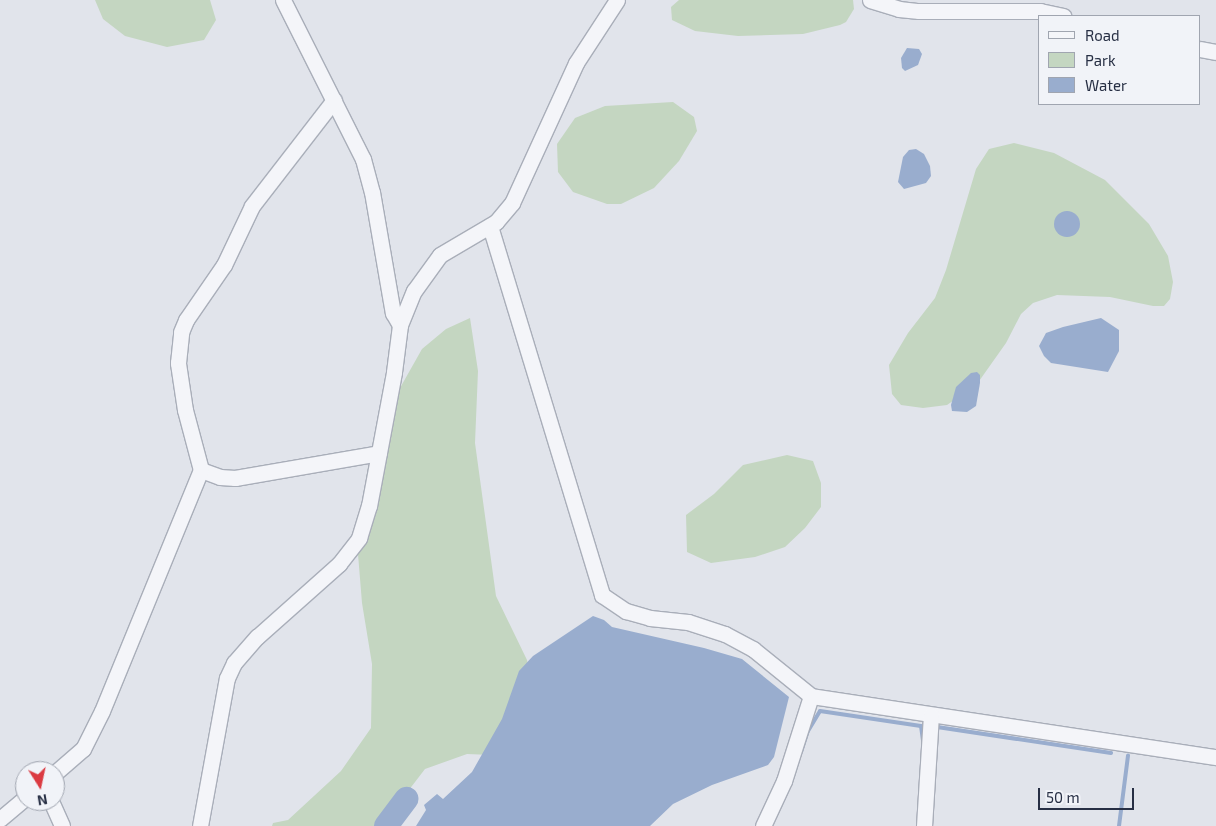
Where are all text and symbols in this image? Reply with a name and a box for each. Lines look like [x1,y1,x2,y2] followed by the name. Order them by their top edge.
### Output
[1038,15,1201,105] legend
[1085,26,1120,44] text: Road
[1085,51,1116,69] text: Park
[1085,76,1127,94] text: Water
[15,761,65,811] north arrow
[1041,778,1137,810] scale bar
[1046,788,1080,806] text: 50 m
[36,791,49,810] text: N

